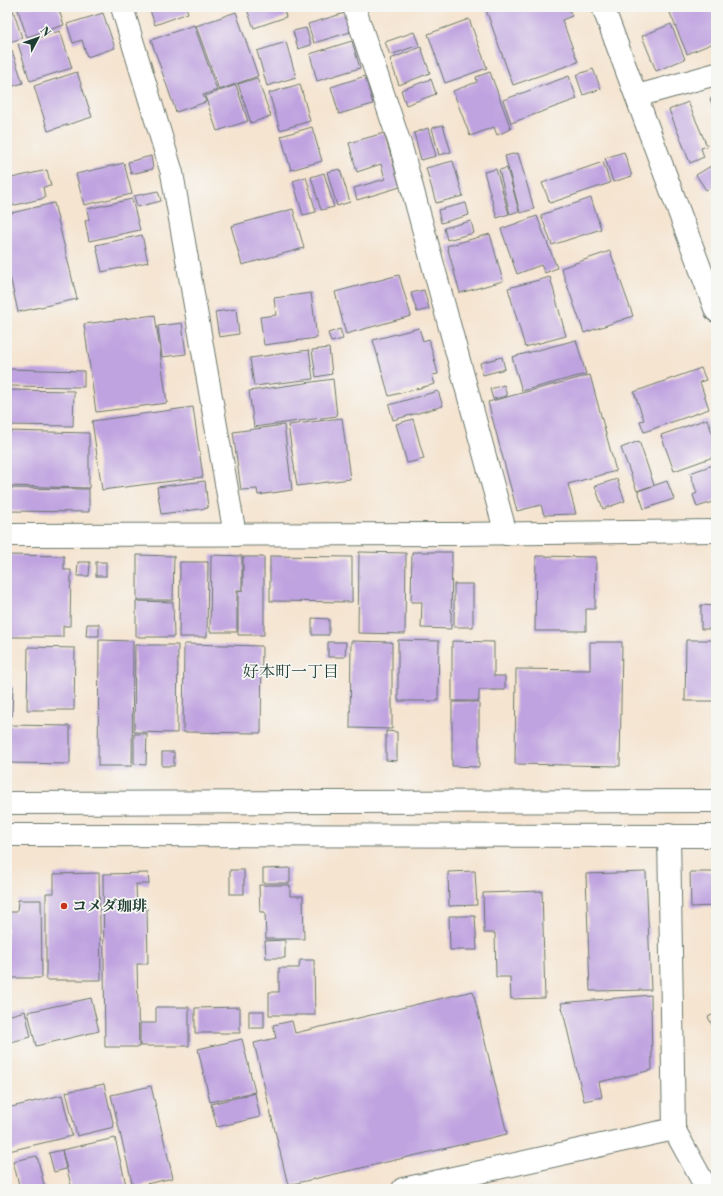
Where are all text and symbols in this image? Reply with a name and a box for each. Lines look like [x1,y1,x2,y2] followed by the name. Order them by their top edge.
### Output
[18,18,58,58] north arrow
[37,24,53,40] text: N
[243,662,339,682] district label: 好本町一丁目
[72,897,147,916] place label: コメダ珈琲
[59,901,69,911] marker: コメダ珈琲

